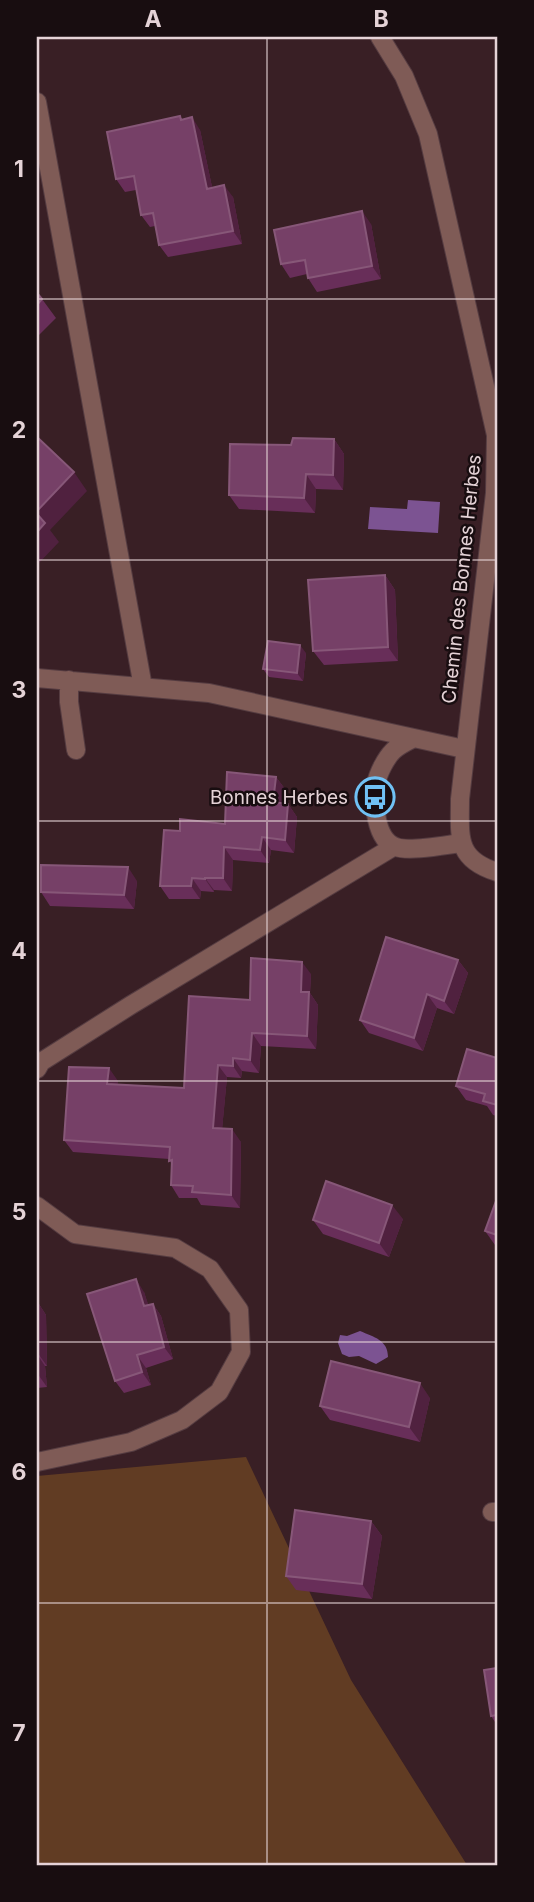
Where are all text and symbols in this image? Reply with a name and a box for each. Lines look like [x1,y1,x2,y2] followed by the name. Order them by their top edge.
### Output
[144,5,162,33] text: A
[373,5,389,33] text: B
[14,155,24,183] text: 1
[12,416,26,444] text: 2
[437,453,486,705] street label: Chemin des Bonnes Herbes
[12,676,26,704] text: 3
[354,776,396,818] bus stop icon: Bonnes Herbes
[210,786,348,809] place label: Bonnes Herbes
[11,937,27,965] text: 4
[12,1198,26,1226] text: 5
[12,1458,26,1486] text: 6
[12,1719,26,1747] text: 7

